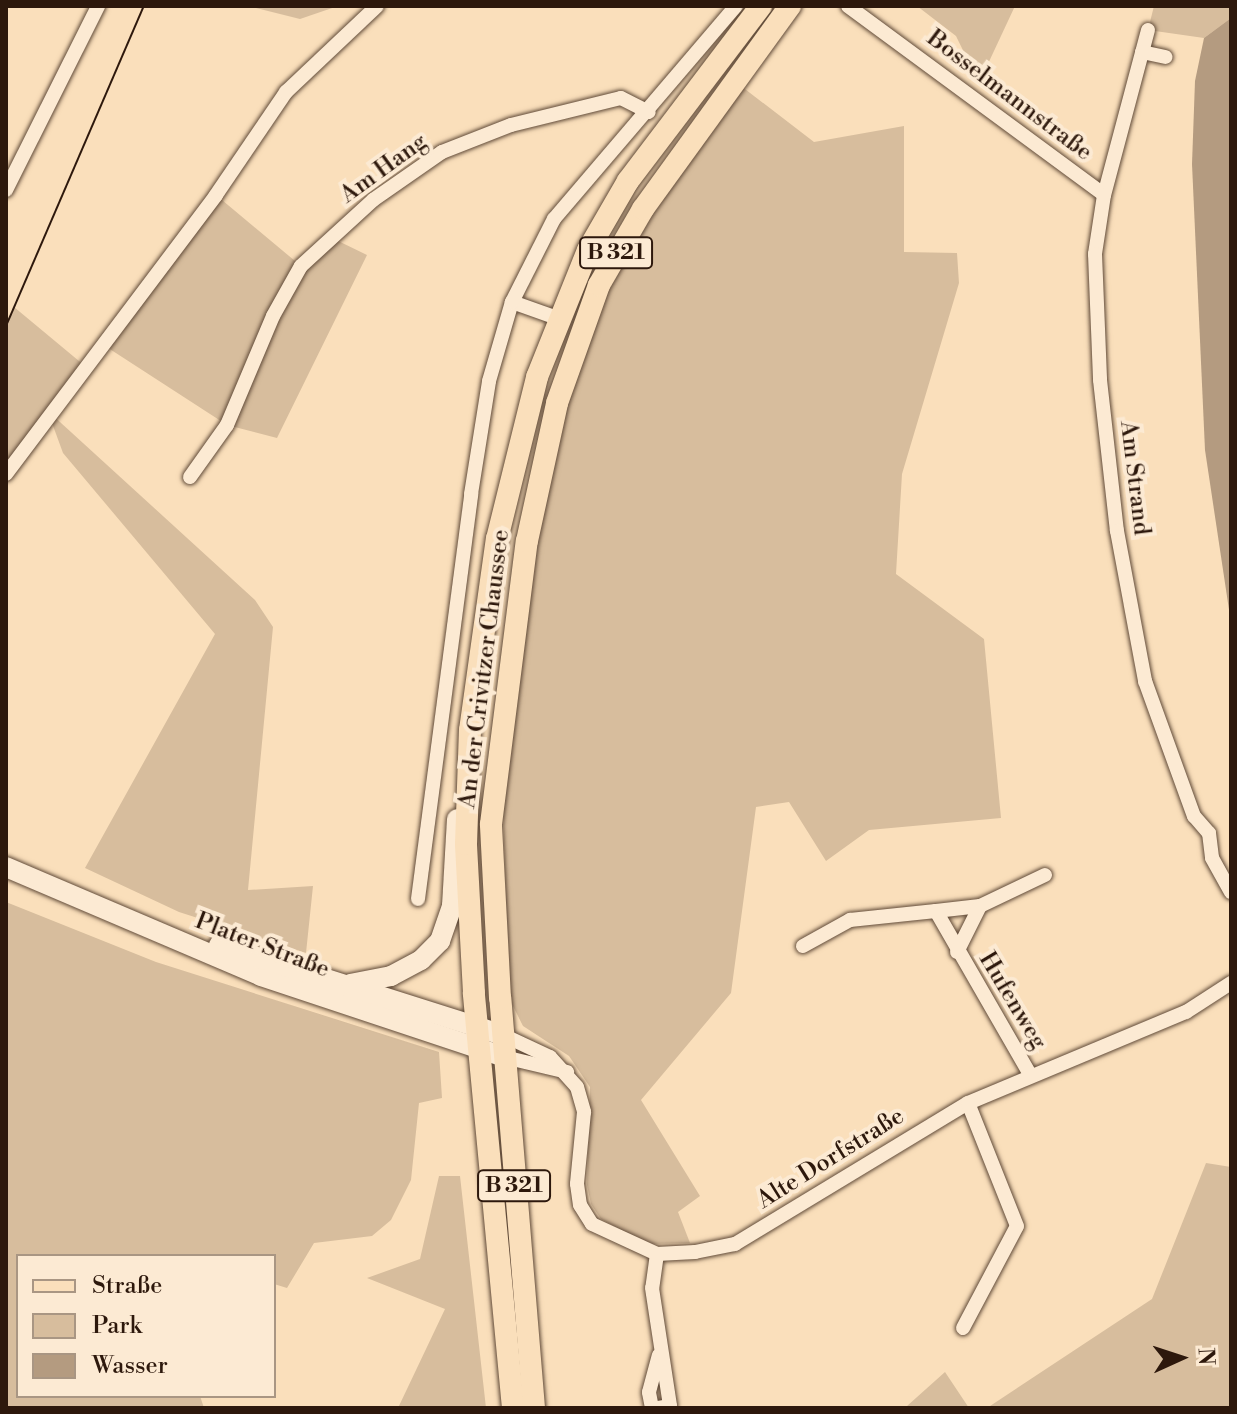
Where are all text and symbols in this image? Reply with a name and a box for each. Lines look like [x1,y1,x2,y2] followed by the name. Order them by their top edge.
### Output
[921,24,1097,168] street label: Bosselmannstraße
[335,128,433,210] street label: Am Hang
[578,235,654,271] road number: B 321
[1113,419,1155,537] street label: Am Strand
[454,528,516,810] street label: An der Crivitzer Chaussee
[191,907,333,985] street label: Plater Straße
[972,947,1052,1055] street label: Hufenweg
[752,1102,910,1216] street label: Alte Dorfstraße
[476,1168,552,1204] road number: B 321
[16,1254,276,1398] legend
[92,1271,162,1301] text: Straße
[92,1311,142,1341] text: Park
[1141,1318,1221,1398] north arrow
[1192,1347,1219,1366] text: N
[92,1351,168,1381] text: Wasser

